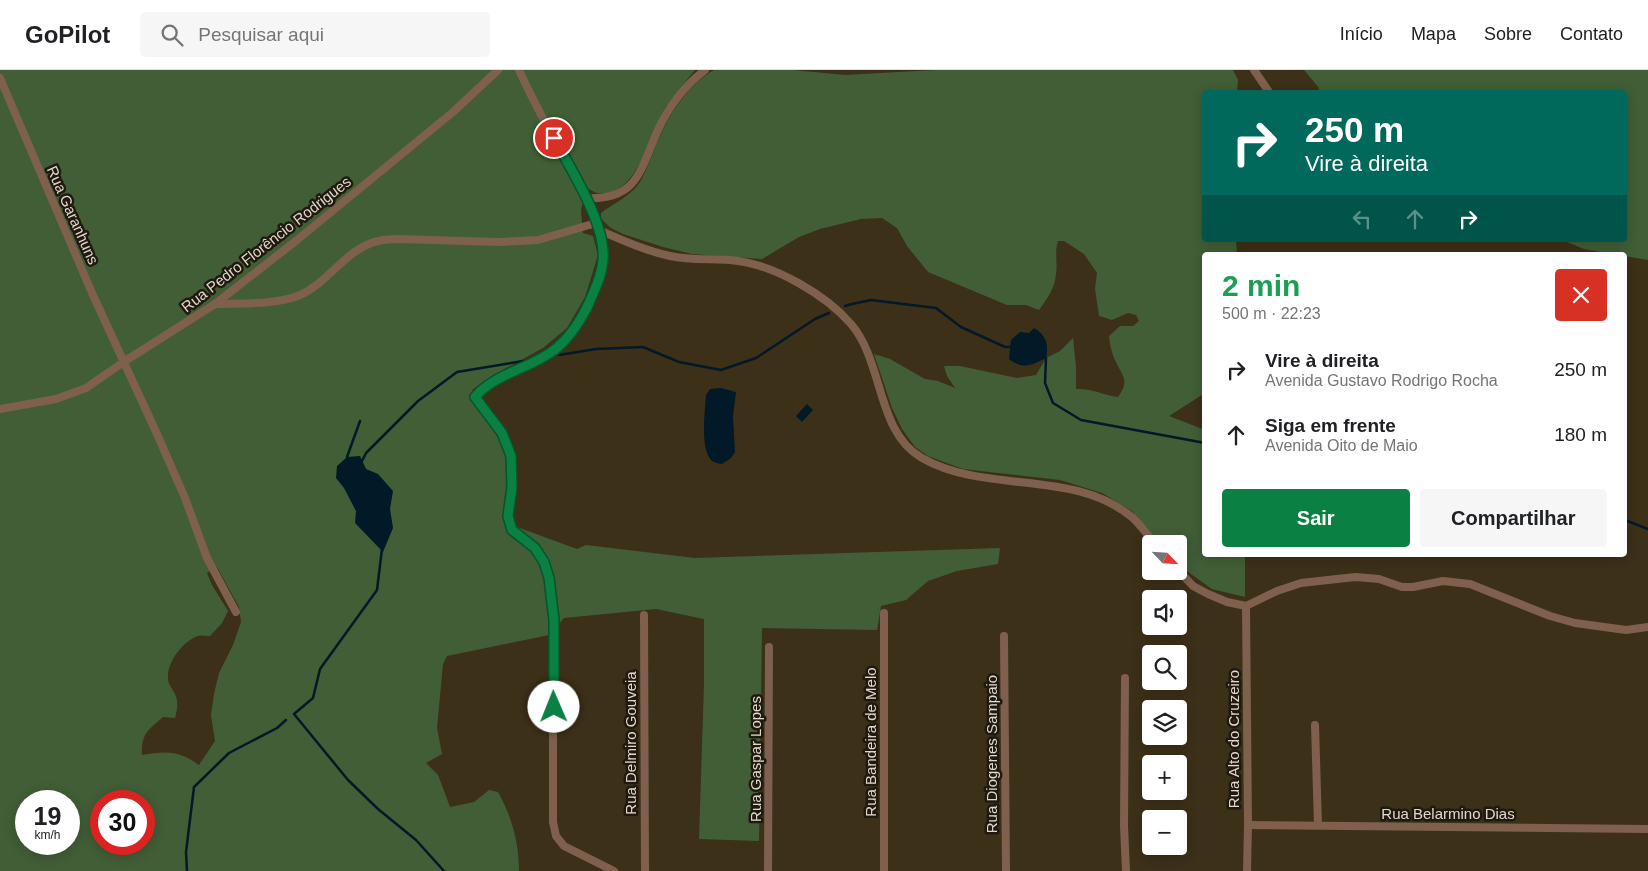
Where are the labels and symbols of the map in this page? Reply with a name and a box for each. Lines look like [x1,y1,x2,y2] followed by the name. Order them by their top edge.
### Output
[533,117,575,159] pin
[44,163,102,267] street label: Rua Garanhuns
[178,173,354,315] street label: Rua Pedro Florêncio Rodrigues
[1142,535,1188,580] north arrow
[862,667,879,817] street label: Rua Bandeira de Melo
[1225,670,1242,808] street label: Rua Alto do Cruzeiro
[622,671,639,815] street label: Rua Delmiro Gouveia
[983,675,1000,833] street label: Rua Diogenes Sampaio
[527,680,579,732] position arrow
[747,696,764,822] street label: Rua Gaspar Lopes
[90,790,155,855] speed limit sign: 30
[1381,805,1515,822] street label: Rua Belarmino Dias

